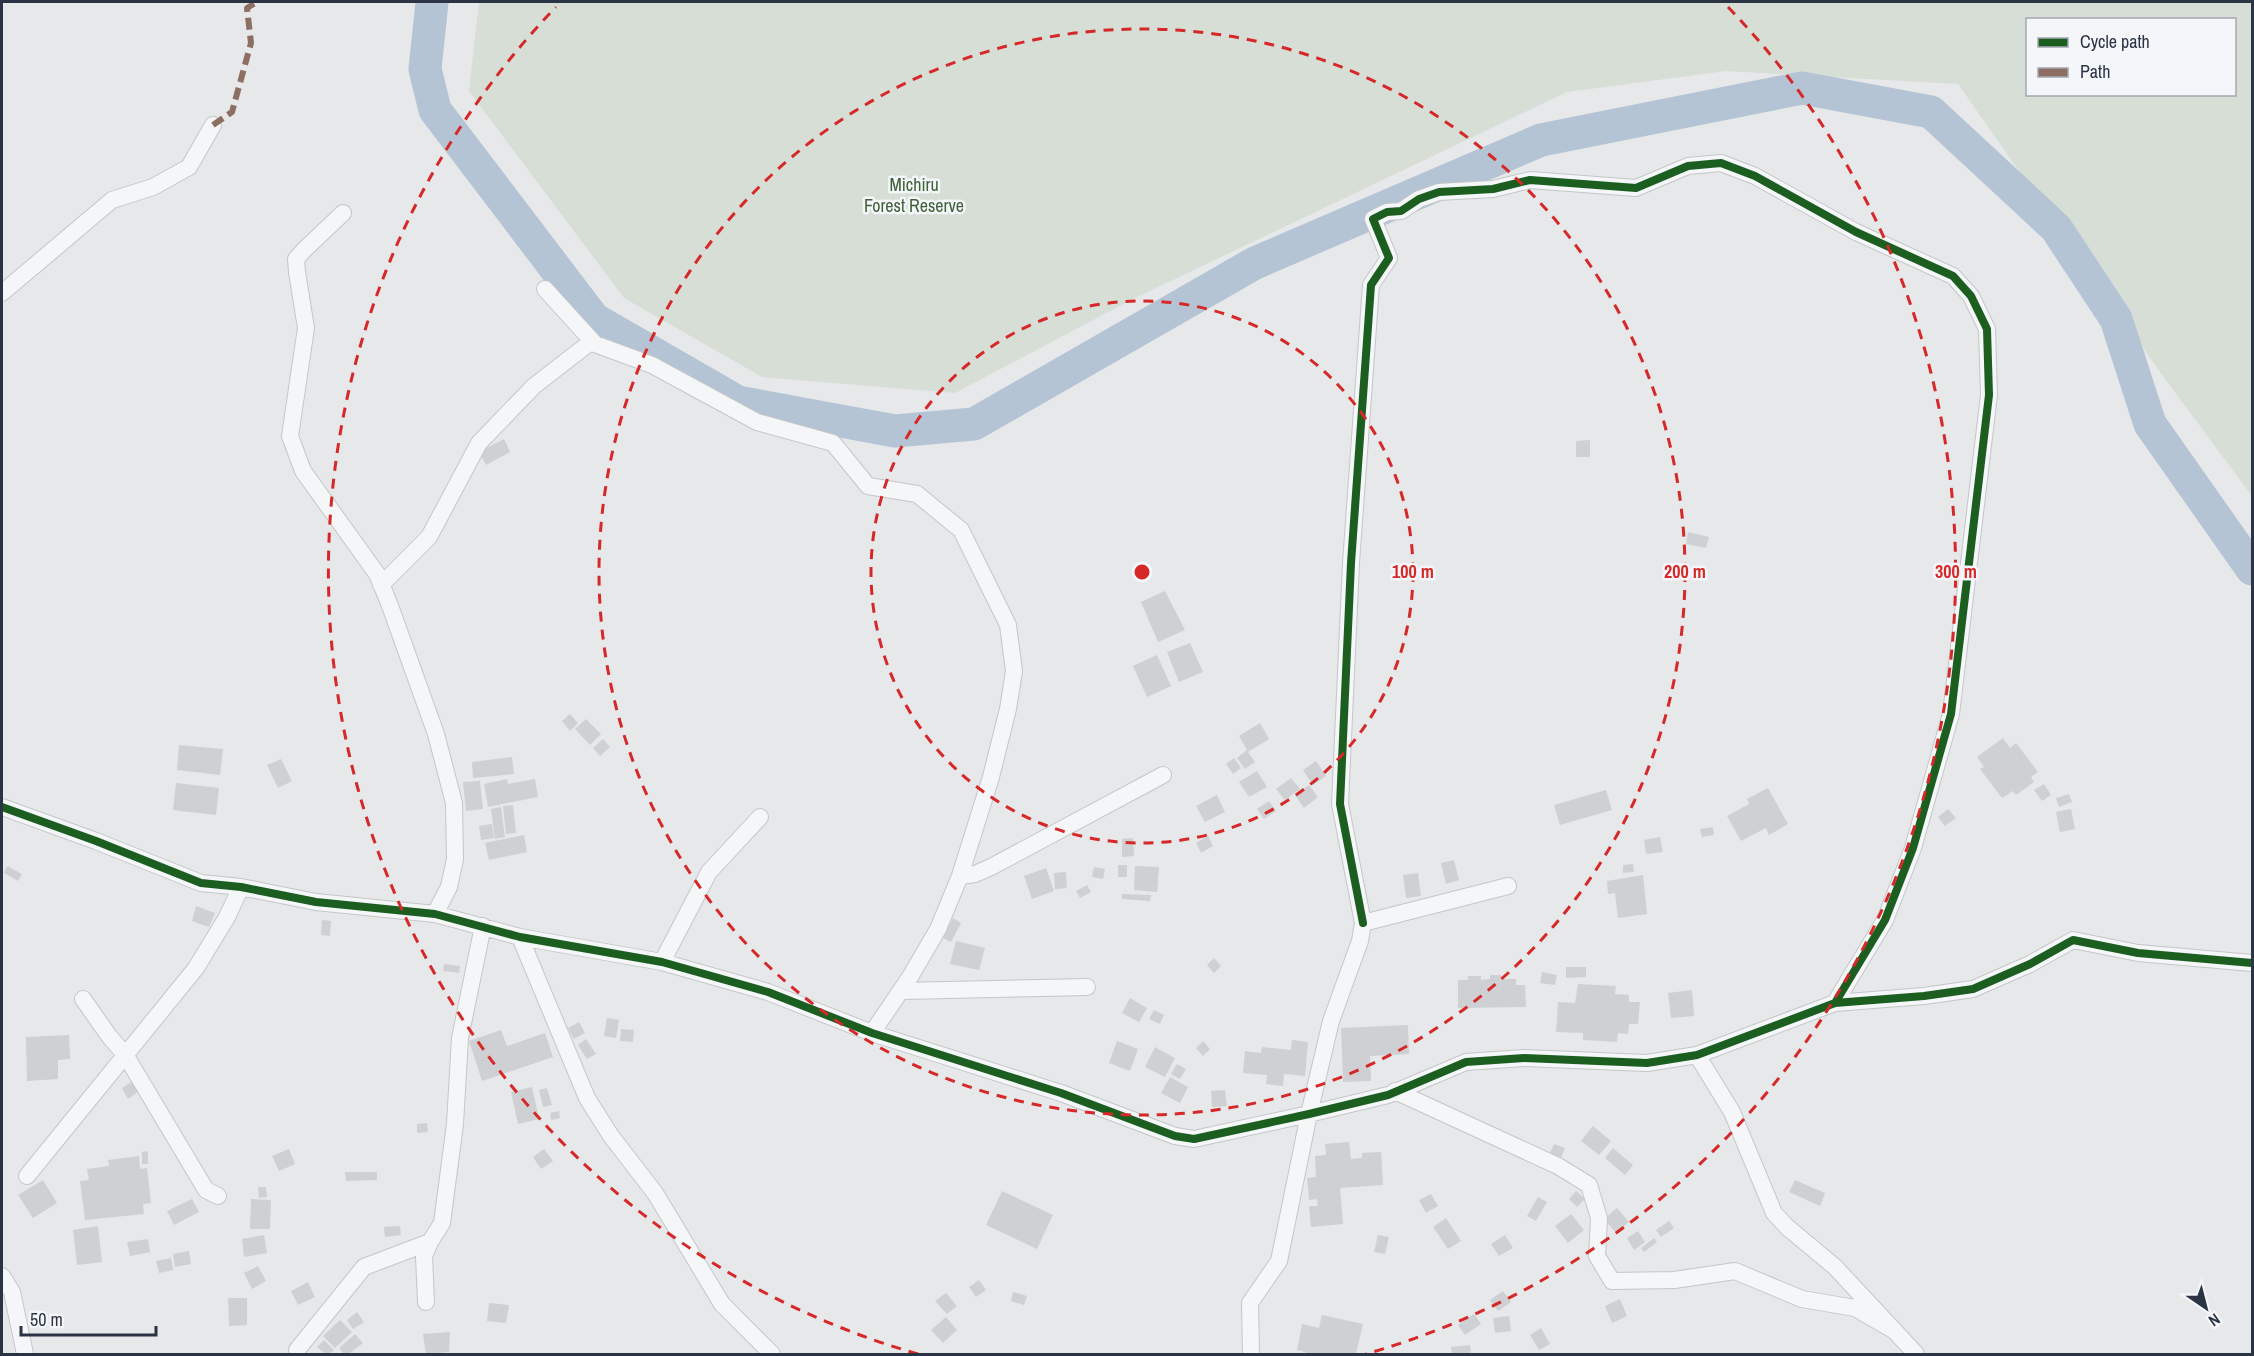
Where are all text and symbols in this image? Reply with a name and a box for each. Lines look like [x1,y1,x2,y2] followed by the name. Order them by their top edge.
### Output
[2026,18,2236,96] legend
[2080,29,2150,54] text: Cycle path
[2080,59,2110,84] text: Path
[864,172,964,218] park label: Michiru Forest Reserve
[1392,559,1434,584] text: 100 m
[1664,559,1706,584] text: 200 m
[1935,559,1977,584] text: 300 m
[1132,562,1152,582] centre of rings
[2176,1278,2236,1338] north arrow
[21,1299,156,1337] scale bar
[30,1307,63,1332] text: 50 m
[2204,1309,2225,1332] text: N

